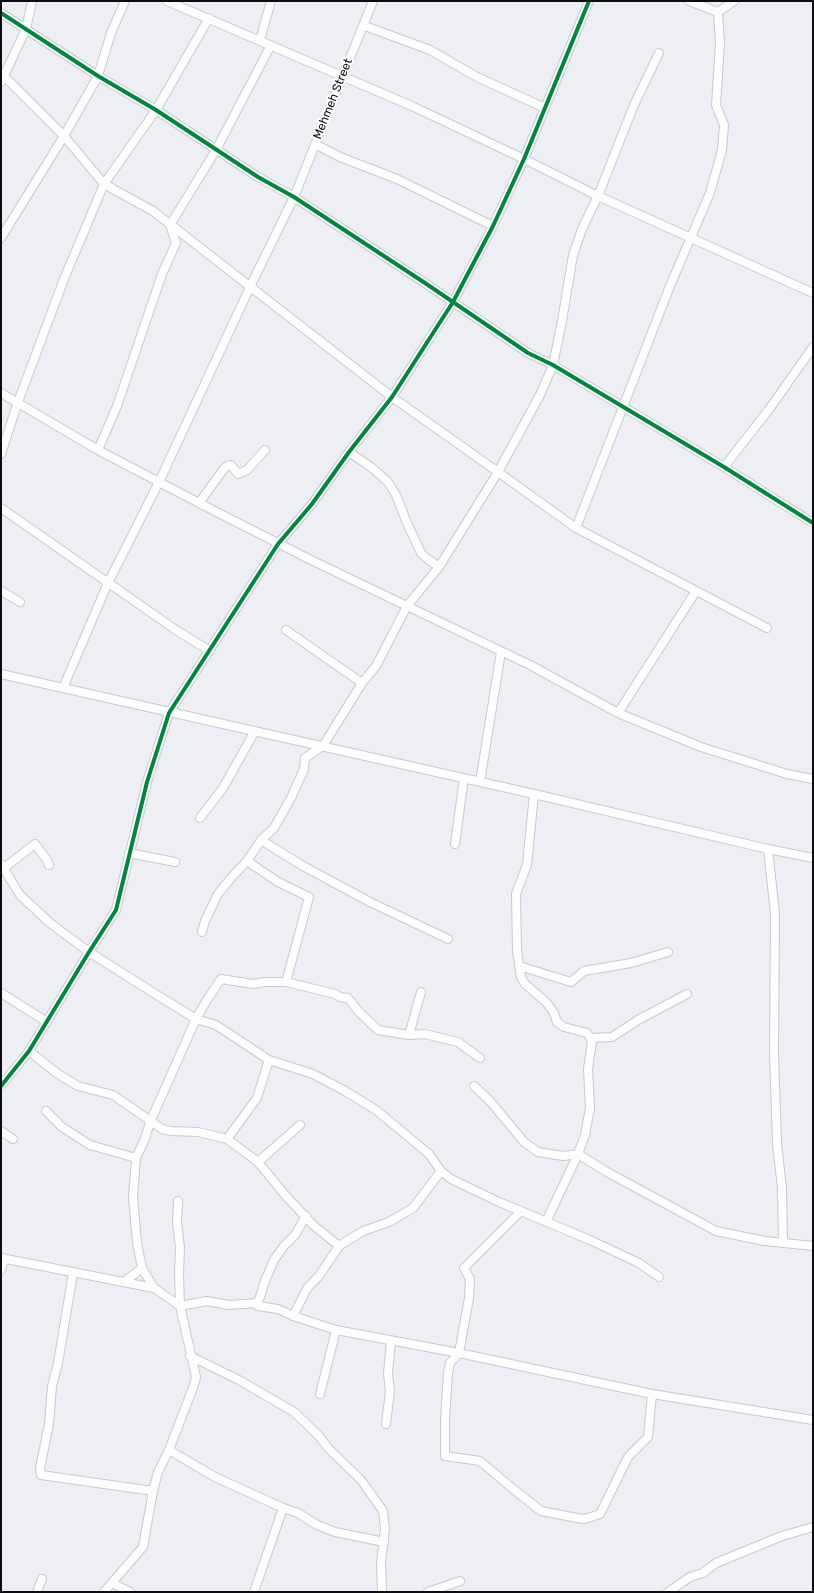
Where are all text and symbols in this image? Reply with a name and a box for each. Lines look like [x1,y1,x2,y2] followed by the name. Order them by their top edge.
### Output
[310,56,356,142] street label: Mehmeh Street

